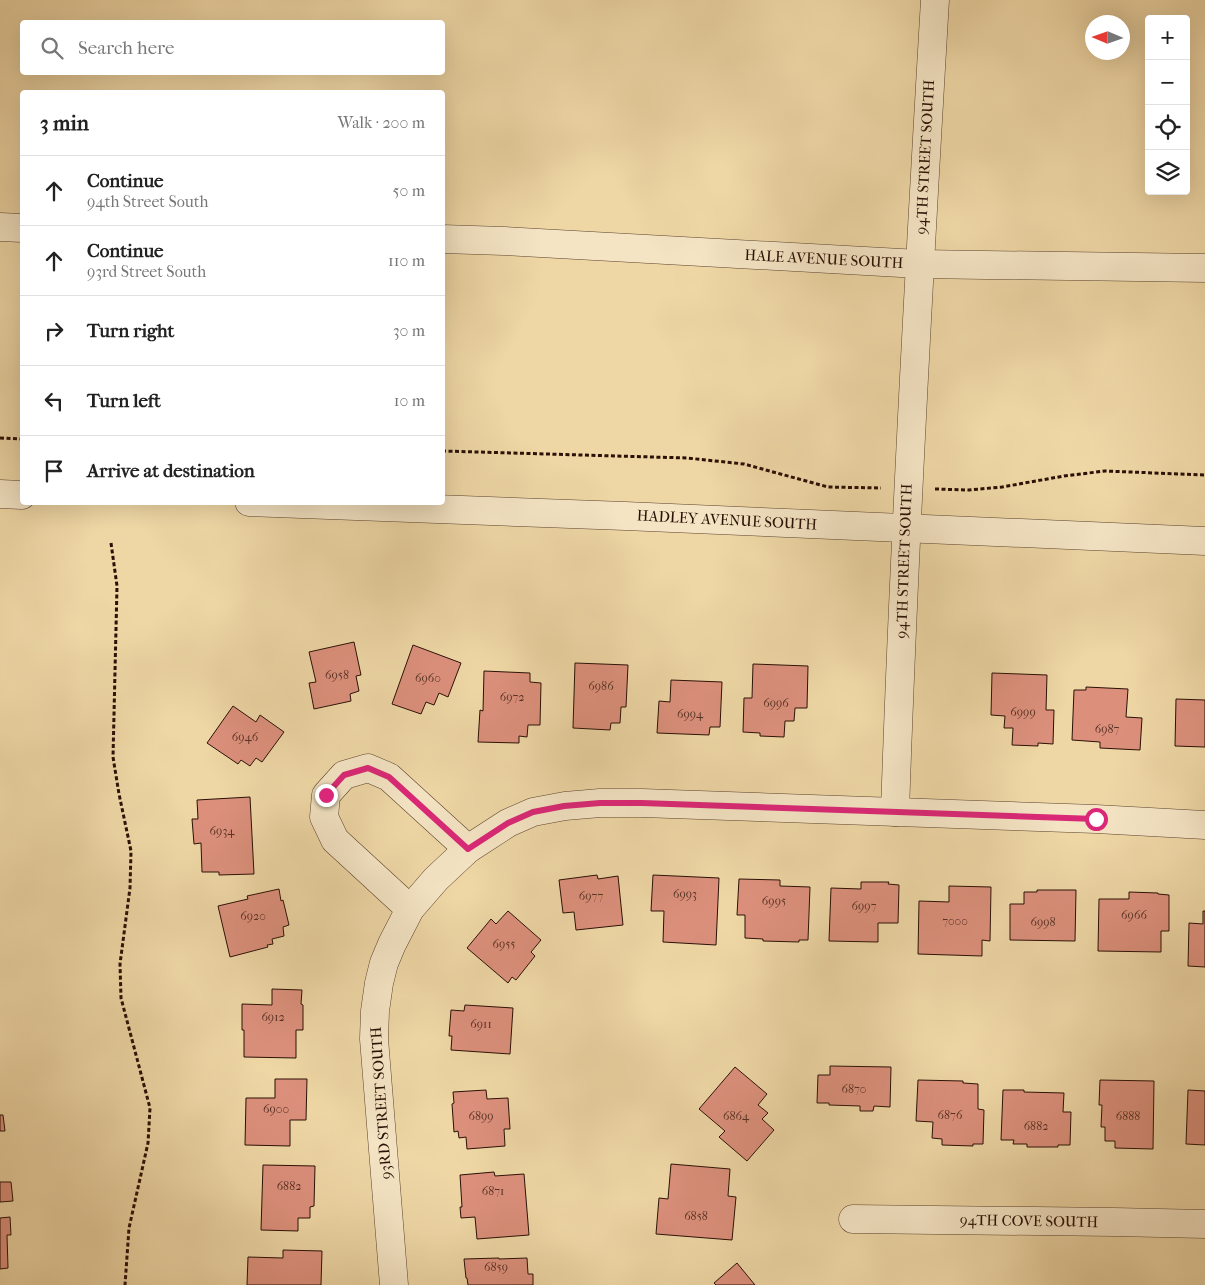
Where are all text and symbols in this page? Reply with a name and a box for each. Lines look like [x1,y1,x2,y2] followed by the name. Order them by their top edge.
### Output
[1085,15,1130,60] north arrow
[1145,15,1190,195] map controls
[1145,15,1190,60] button: +
[20,20,445,75] search box
[38,34,66,62] icon: search
[78,37,174,59] text: Search here
[1145,60,1190,105] button: −
[912,79,938,235] street label: 94TH STREET SOUTH
[1145,105,1190,150] button: locate
[40,111,89,135] text: 3 min
[338,113,425,132] text: Walk · 200 m
[1145,150,1190,195] button: layers
[87,170,163,192] text: Continue
[40,177,68,205] icon: ahead
[393,181,425,200] text: 50 m
[87,192,208,211] text: 94th Street South
[87,240,163,262] text: Continue
[744,246,904,272] street label: HALE AVENUE SOUTH
[40,247,68,275] icon: ahead
[388,251,425,270] text: 110 m
[87,262,206,281] text: 93rd Street South
[40,317,68,345] icon: right
[87,320,174,342] text: Turn right
[393,321,425,340] text: 30 m
[40,387,68,415] icon: left
[87,390,161,412] text: Turn left
[394,391,425,410] text: 10 m
[40,457,68,485] icon: arrive
[87,460,255,482] text: Arrive at destination
[892,483,916,639] street label: 94TH STREET SOUTH
[636,506,818,534] street label: HADLEY AVENUE SOUTH
[325,668,349,682] house number: 6958
[415,671,441,685] house number: 6960
[588,679,614,693] house number: 6986
[500,690,524,704] house number: 6972
[763,696,789,710] house number: 6996
[1010,705,1036,719] house number: 6999
[677,707,704,721] house number: 6994
[1095,722,1120,736] house number: 6987
[232,730,259,744] house number: 6946
[315,784,338,807] route end
[1085,808,1108,831] route start
[210,824,235,838] house number: 6934
[673,887,697,901] house number: 6993
[579,889,603,903] house number: 6977
[762,894,786,908] house number: 6995
[852,899,877,913] house number: 6997
[1121,908,1147,922] house number: 6966
[240,909,266,923] house number: 6920
[942,914,968,928] house number: 7000
[1030,915,1056,929] house number: 6998
[492,937,516,951] house number: 6955
[261,1010,285,1024] house number: 6912
[470,1017,492,1031] house number: 6911
[367,1026,395,1180] street label: 93RD STREET SOUTH
[842,1082,866,1096] house number: 6870
[263,1102,289,1116] house number: 6900
[938,1108,963,1122] house number: 6876
[468,1109,494,1123] house number: 6899
[723,1109,750,1123] house number: 6864
[1116,1109,1140,1123] house number: 6888
[1024,1119,1048,1133] house number: 6882
[277,1179,301,1193] house number: 6882
[482,1184,504,1198] house number: 6871
[684,1209,708,1223] house number: 6858
[960,1211,1099,1231] street label: 94TH COVE SOUTH
[484,1260,508,1274] house number: 6859

